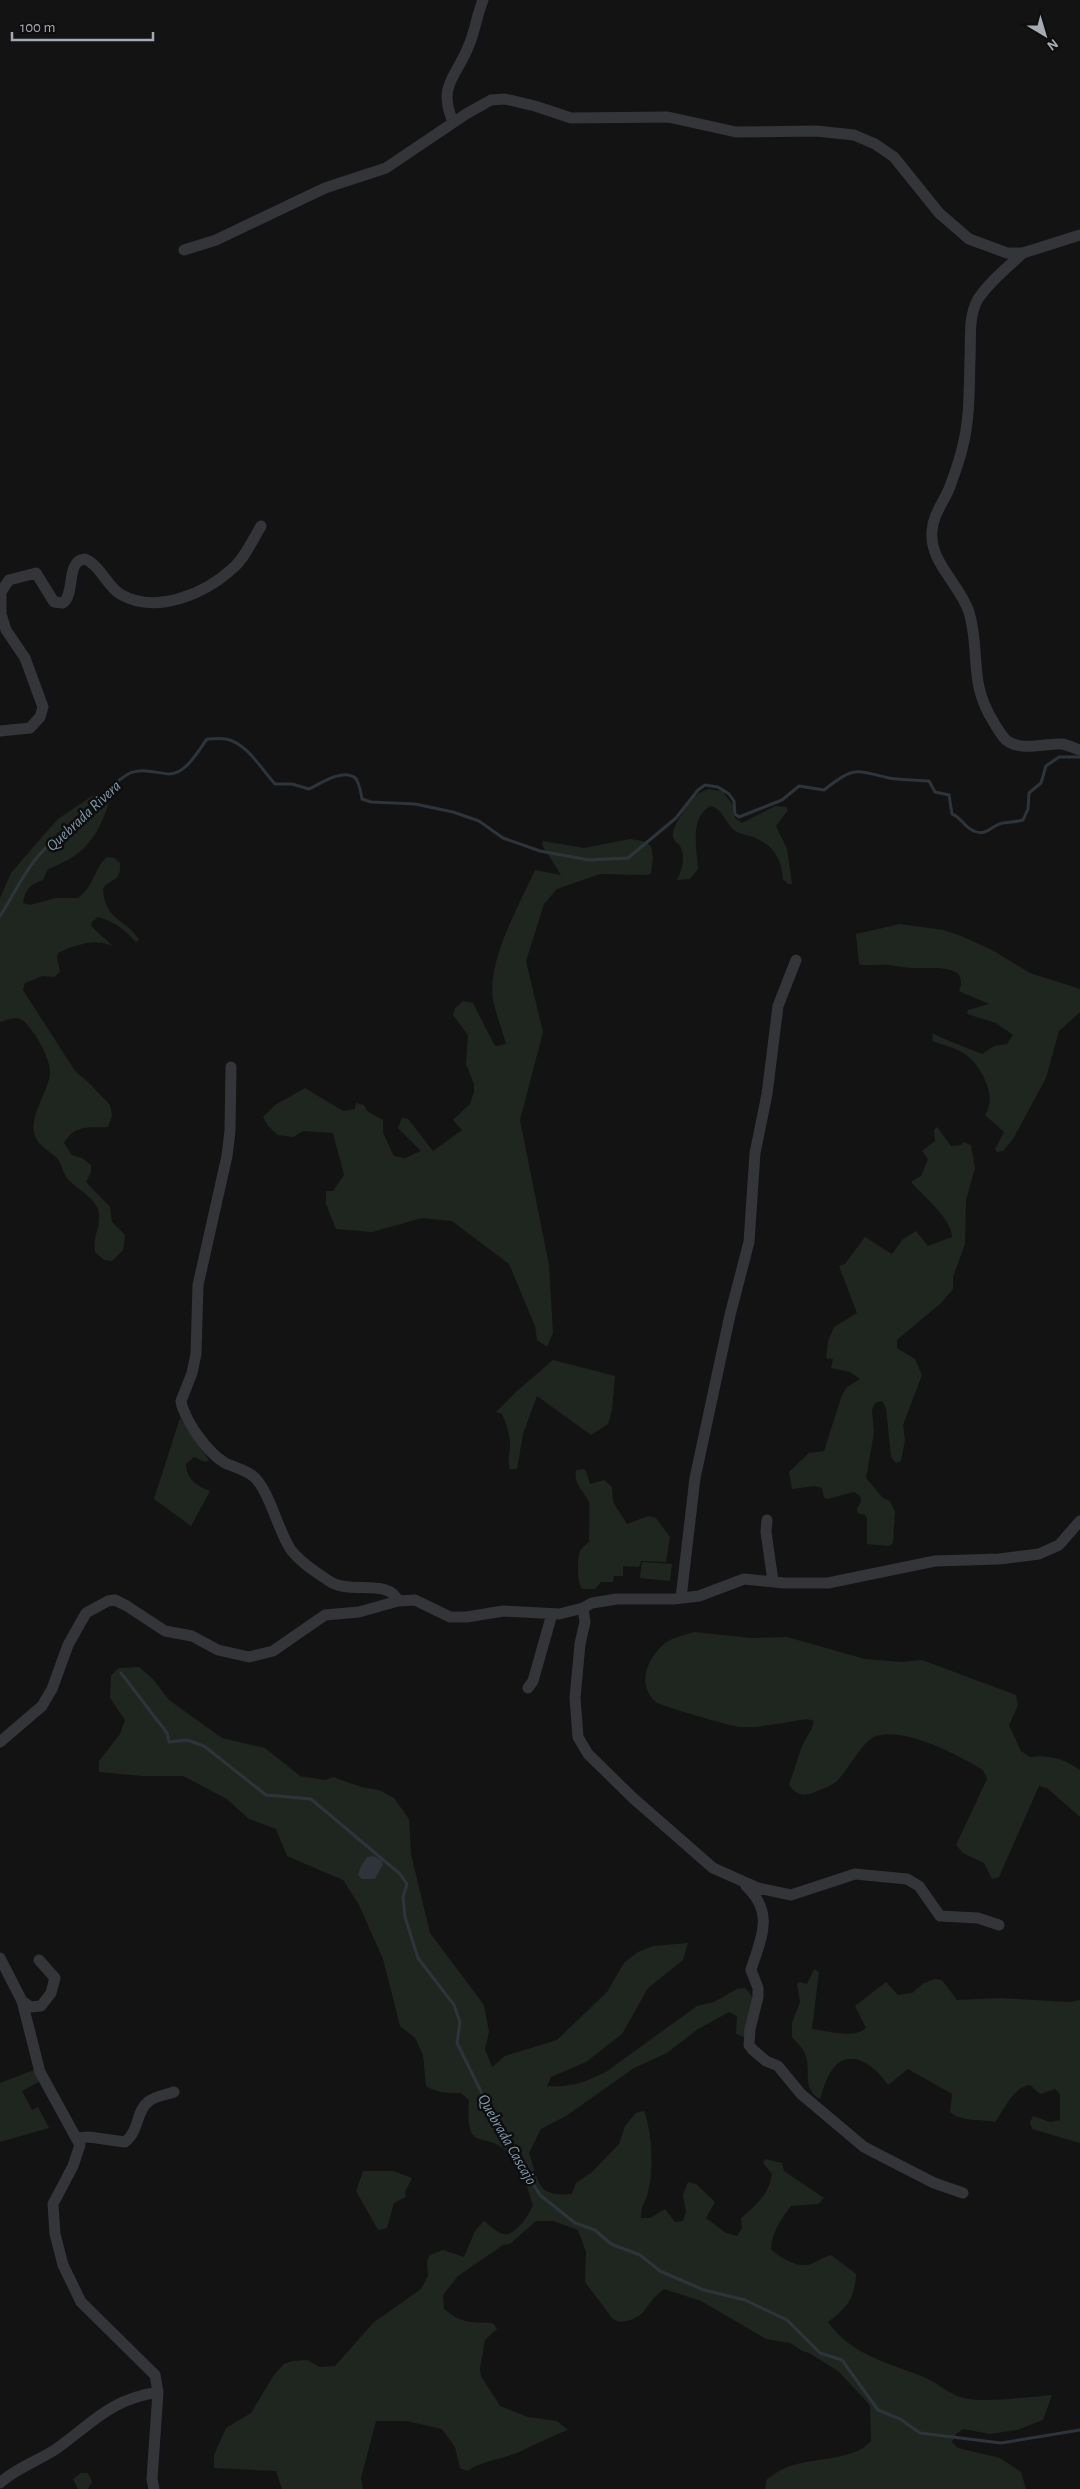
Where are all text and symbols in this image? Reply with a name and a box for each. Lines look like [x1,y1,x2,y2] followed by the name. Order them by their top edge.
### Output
[12,10,154,42] scale bar
[1020,10,1070,60] north arrow
[20,20,55,35] text: 100 m
[1044,36,1061,53] text: N
[43,777,125,855] water label: Quebrada Rivera
[474,2092,540,2188] water label: Quebrada Cascajo

